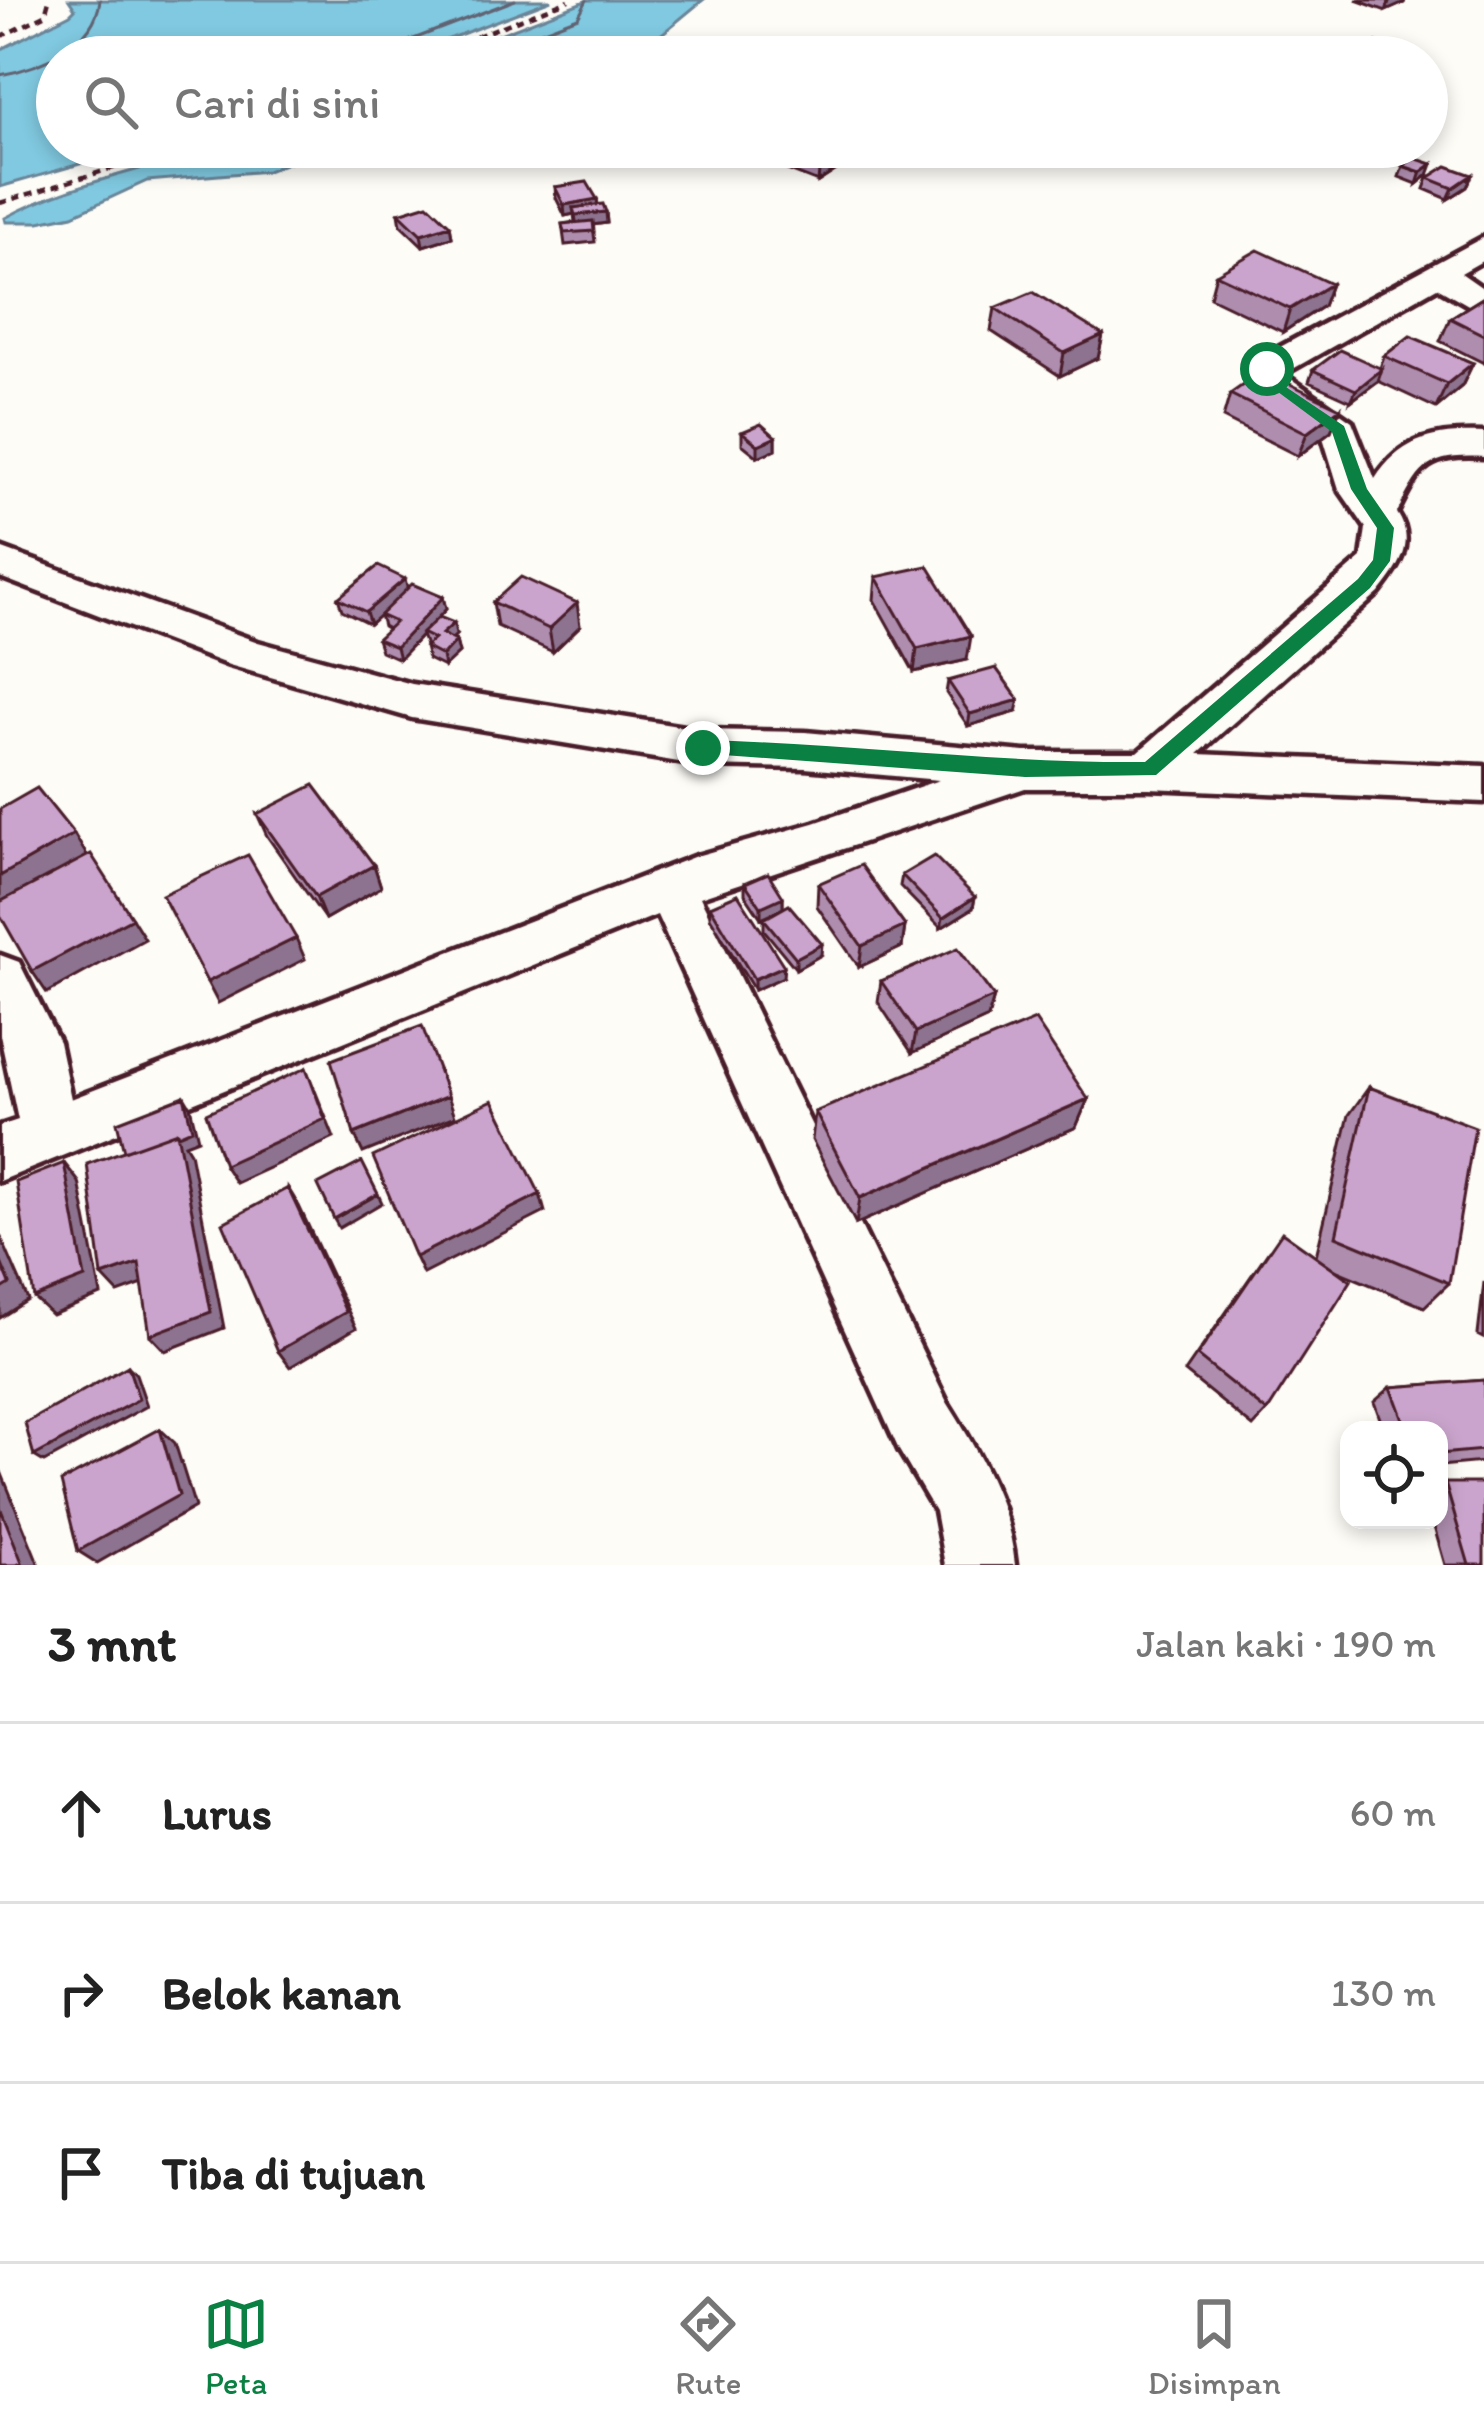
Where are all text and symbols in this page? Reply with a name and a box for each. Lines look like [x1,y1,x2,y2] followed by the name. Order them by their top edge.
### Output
[36,36,1448,168] search box
[78,69,144,135] icon: search
[174,75,380,129] text: Cari di sini
[1240,342,1294,396] route start
[676,721,730,775] route end
[1340,1421,1448,1529] map controls
[1340,1421,1448,1529] button: locate
[48,1613,177,1674] text: 3 mnt
[1136,1620,1436,1667] text: Jalan kaki · 190 m
[48,1780,114,1846] icon: ahead
[162,1786,272,1840] text: Lurus
[1350,1789,1436,1836] text: 60 m
[48,1960,114,2026] icon: right
[162,1966,401,2020] text: Belok kanan
[1331,1969,1436,2016] text: 130 m
[48,2140,114,2206] icon: arrive
[162,2146,425,2200] text: Tiba di tujuan
[203,2291,269,2402] tab: Peta
[675,2291,742,2402] tab: Rute
[1148,2291,1281,2402] tab: Disimpan

